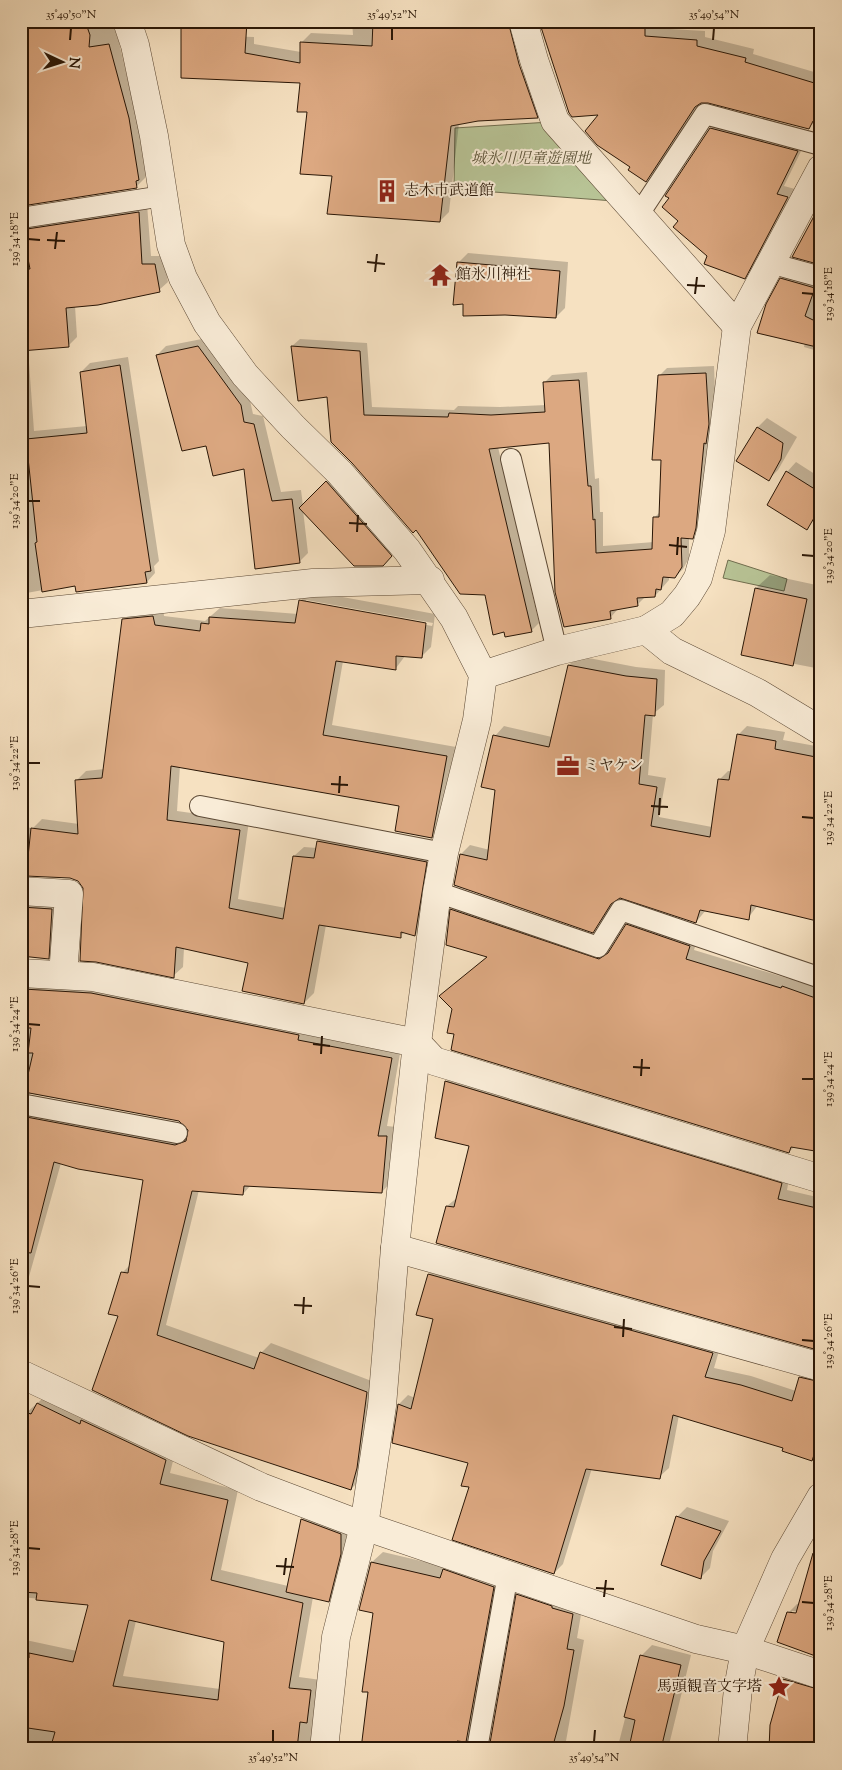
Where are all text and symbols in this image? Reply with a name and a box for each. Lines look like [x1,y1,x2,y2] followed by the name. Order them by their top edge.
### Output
[46,6,97,24] text: 35°49'50"N
[367,6,417,24] text: 35°49'52"N
[689,6,740,24] text: 35°49'54"N
[38,38,88,88] north arrow
[63,56,83,69] text: N
[471,149,593,170] park label: 城氷川児童遊園地
[374,178,400,204] building icon: 志木市武道館
[404,181,494,202] place label: 志木市武道館
[6,211,24,266] text: 139°34'18"E
[427,262,453,288] temple icon: 館氷川神社
[456,265,531,286] place label: 館氷川神社
[820,266,838,321] text: 139°34'18"E
[6,473,24,529] text: 139°34'20"E
[820,528,838,584] text: 139°34'20"E
[6,735,24,790] text: 139°34'22"E
[555,753,581,779] office icon: ミヤケン
[584,756,643,777] place label: ミヤケン
[820,790,838,845] text: 139°34'22"E
[6,996,24,1052] text: 139°34'24"E
[820,1051,838,1107] text: 139°34'24"E
[6,1258,24,1314] text: 139°34'26"E
[820,1313,838,1369] text: 139°34'26"E
[6,1520,24,1576] text: 139°34'28"E
[820,1575,838,1631] text: 139°34'28"E
[766,1674,792,1700] place icon: 馬頭観音文字塔
[657,1677,762,1698] place label: 馬頭観音文字塔
[248,1749,298,1767] text: 35°49'52"N
[569,1749,620,1767] text: 35°49'54"N

